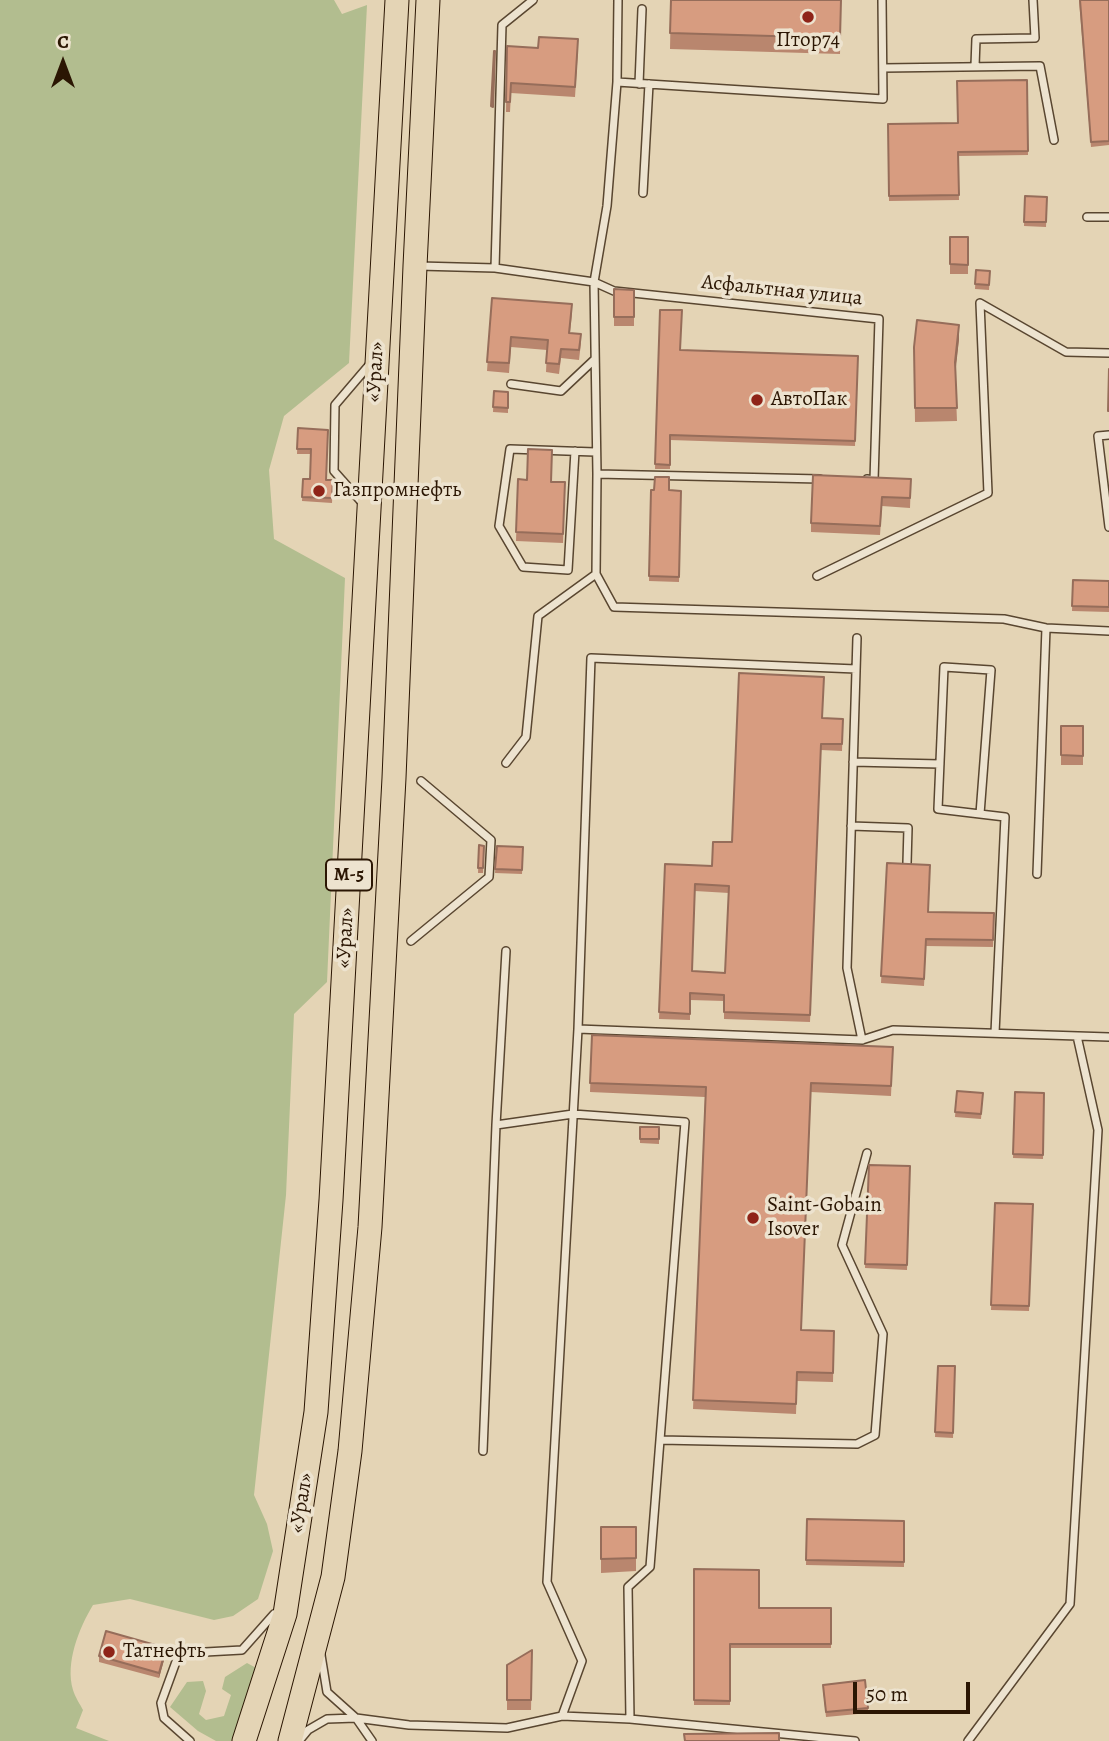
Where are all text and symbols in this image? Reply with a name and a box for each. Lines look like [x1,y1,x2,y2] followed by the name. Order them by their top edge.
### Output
[800,9,816,25] marker: Птор74
[28,28,98,98] north arrow
[776,28,840,54] place label: Птор74
[57,29,69,55] text: С
[700,270,864,312] street label: Асфальтная улица
[362,341,390,403] street label: «Урал»
[771,387,847,413] place label: АвтоПак
[749,392,765,408] marker: АвтоПак
[333,478,462,504] place label: Газпромнефть
[311,483,327,499] marker: Газпромнефть
[326,860,372,890] road number: М-5
[332,907,360,969] street label: «Урал»
[767,1193,882,1243] place label: Saint-Gobain Isover
[745,1210,761,1226] marker: Saint-Gobain Isover
[285,1471,319,1535] street label: «Урал»
[123,1639,205,1665] place label: Татнефть
[101,1644,117,1660] marker: Татнефть
[857,1668,974,1712] scale bar
[866,1680,908,1708] text: 50 m

